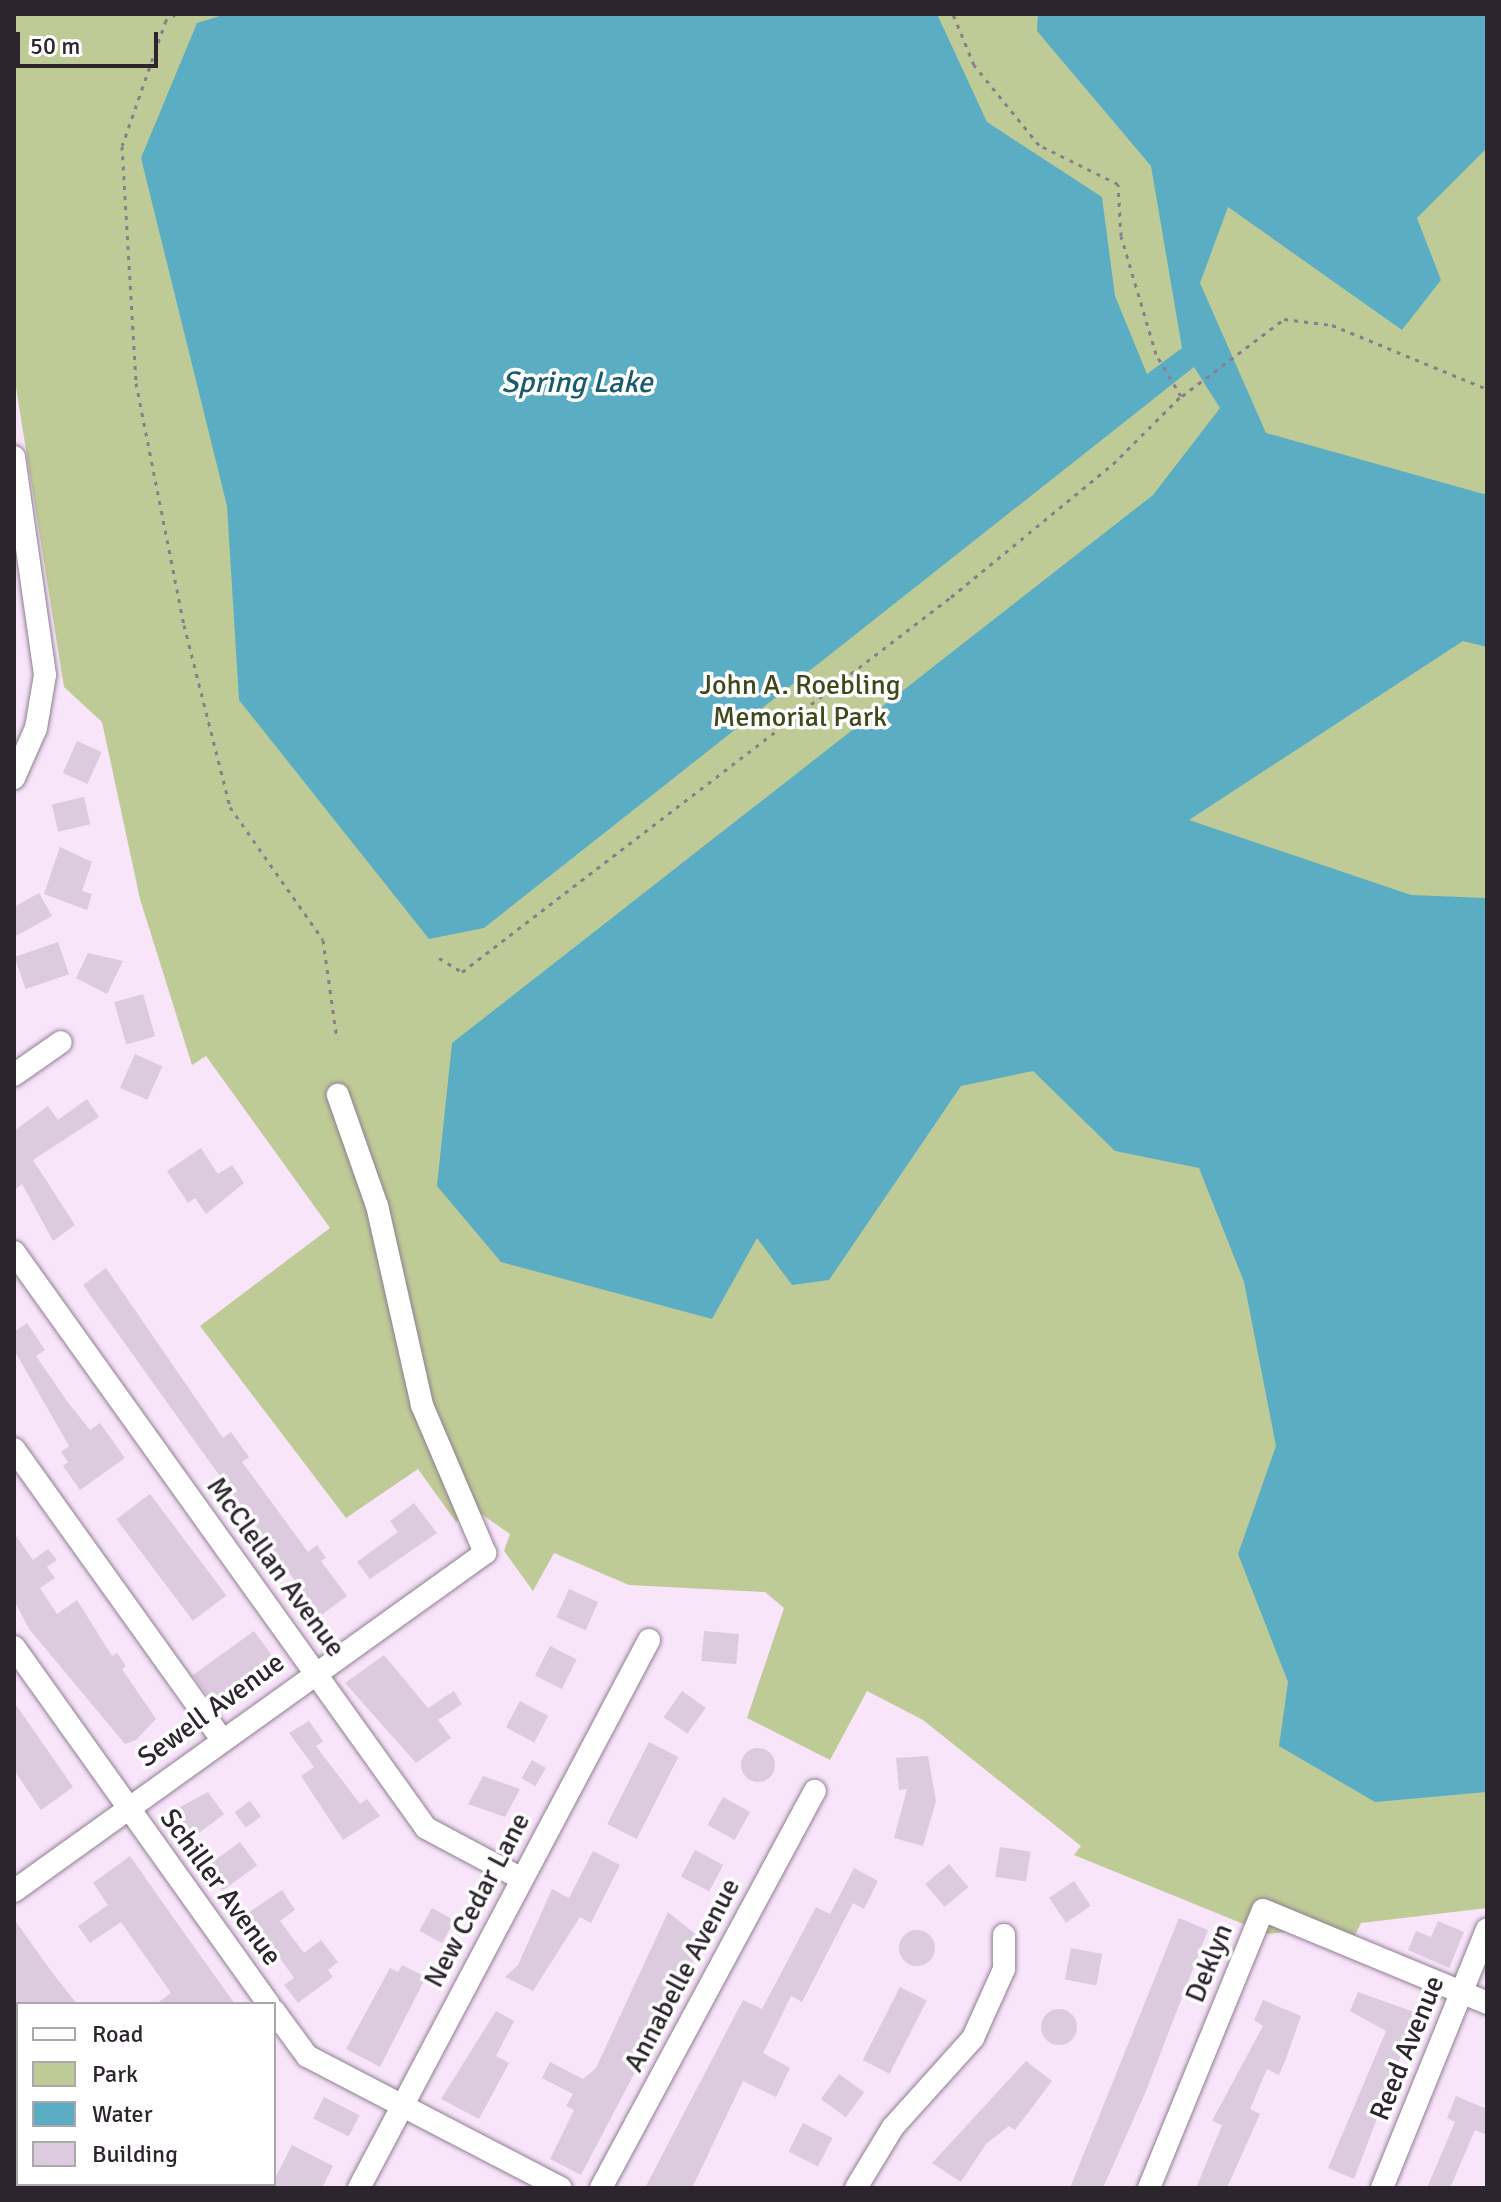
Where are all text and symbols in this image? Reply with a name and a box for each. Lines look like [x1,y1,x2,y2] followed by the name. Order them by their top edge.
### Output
[20,16,162,66] scale bar
[30,31,80,61] text: 50 m
[501,365,653,401] water label: Spring Lake
[699,668,901,734] park label: John A. Roebling Memorial Park
[199,1471,353,1663] street label: McClellan Avenue
[131,1646,291,1774] street label: Sewell Avenue
[153,1802,289,1972] street label: Schiller Avenue
[417,1807,537,1993] street label: New Cedar Lane
[617,1873,747,2077] street label: Annabelle Avenue
[1178,1919,1240,2007] street label: Deklyn
[1363,1971,1451,2125] street label: Reed Avenue
[16,2002,276,2186] legend
[92,2019,143,2049] text: Road
[92,2059,138,2089] text: Park
[92,2099,152,2129] text: Water
[92,2139,178,2169] text: Building

